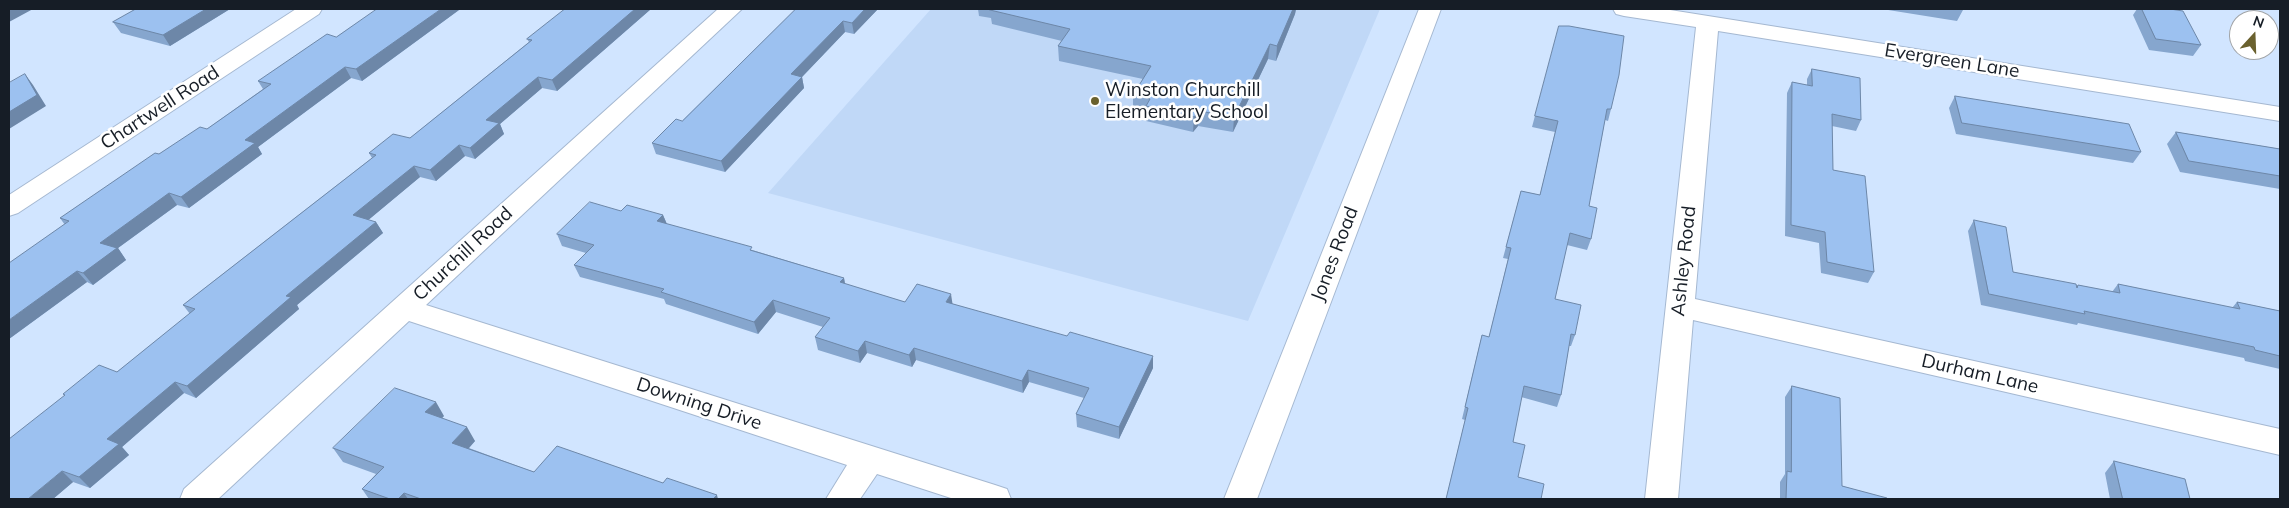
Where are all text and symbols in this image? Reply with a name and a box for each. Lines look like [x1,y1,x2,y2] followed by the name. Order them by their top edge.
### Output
[2229,10,2279,60] north arrow
[2251,12,2267,32] text: N
[1883,39,2021,83] street label: Evergreen Lane
[96,61,224,155] street label: Chartwell Road
[1105,79,1268,123] place label: Winston Churchill Elementary School
[1089,95,1101,107] marker: Winston Churchill Elementary School
[409,202,517,306] street label: Churchill Road
[1307,203,1363,305] street label: Jones Road
[1667,205,1701,317] street label: Ashley Road
[1919,349,2041,399] street label: Durham Lane
[633,373,765,435] street label: Downing Drive

